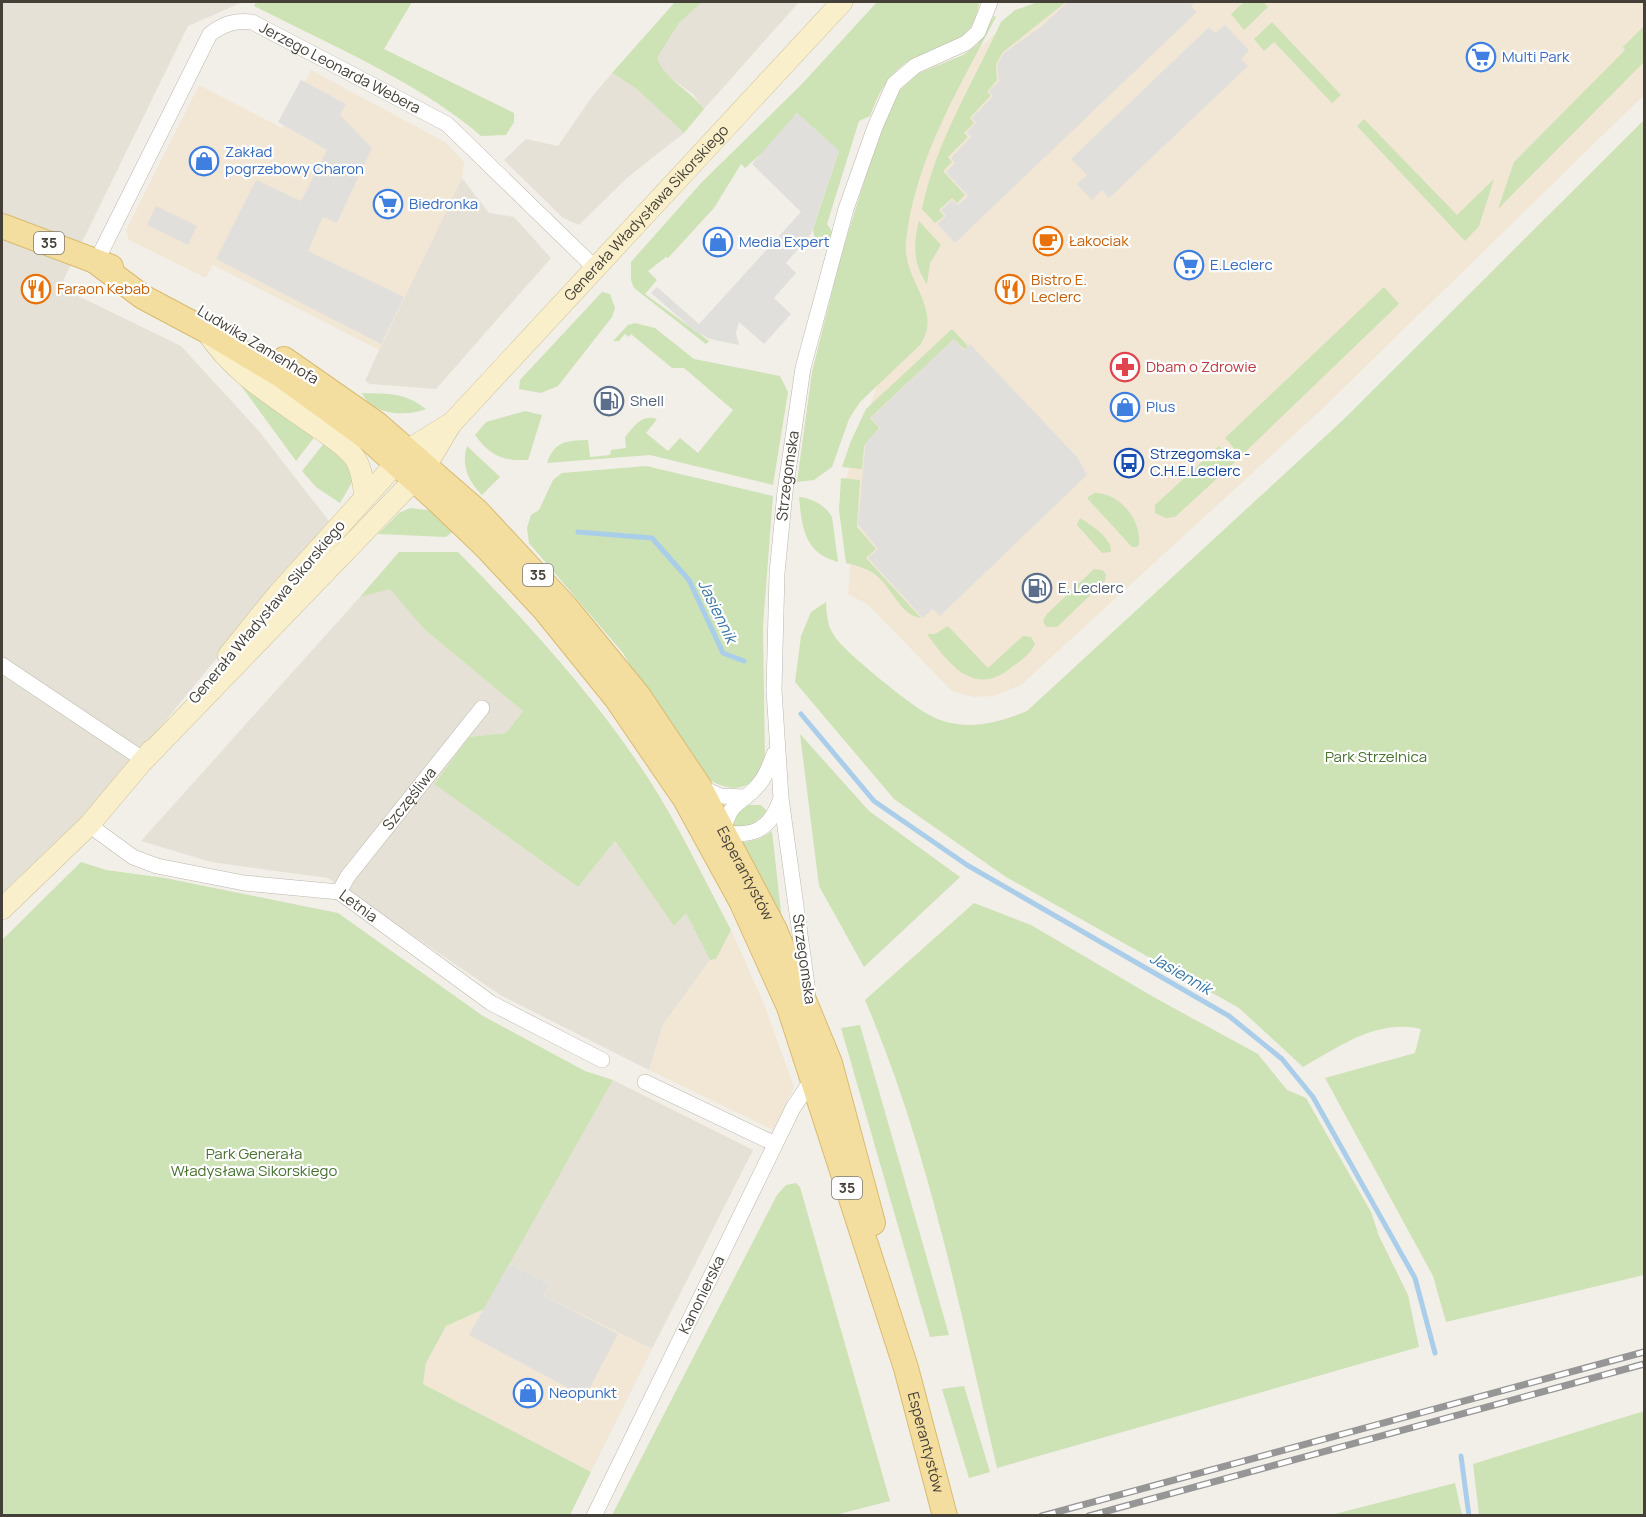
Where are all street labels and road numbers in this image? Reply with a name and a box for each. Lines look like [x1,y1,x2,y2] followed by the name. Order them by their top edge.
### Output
[256,17,424,118] street label: Jerzego Leonarda Webera
[559,120,733,305] street label: Generała Władysława Sikorskiego
[34,232,64,254] road number: 35
[194,300,323,389] street label: Ludwika Zamenhofa
[771,429,804,522] street label: Strzegomska
[184,515,350,708] street label: Generała Władysława Sikorskiego
[523,564,553,586] road number: 35
[377,763,441,835] street label: Szczęśliwa
[712,822,779,924] street label: Esperantystów
[335,884,382,927] street label: Letnia
[788,912,821,1005] street label: Strzegomska
[832,1177,862,1199] road number: 35
[673,1252,729,1337] street label: Kanonierska
[903,1389,950,1496] street label: Esperantystów

